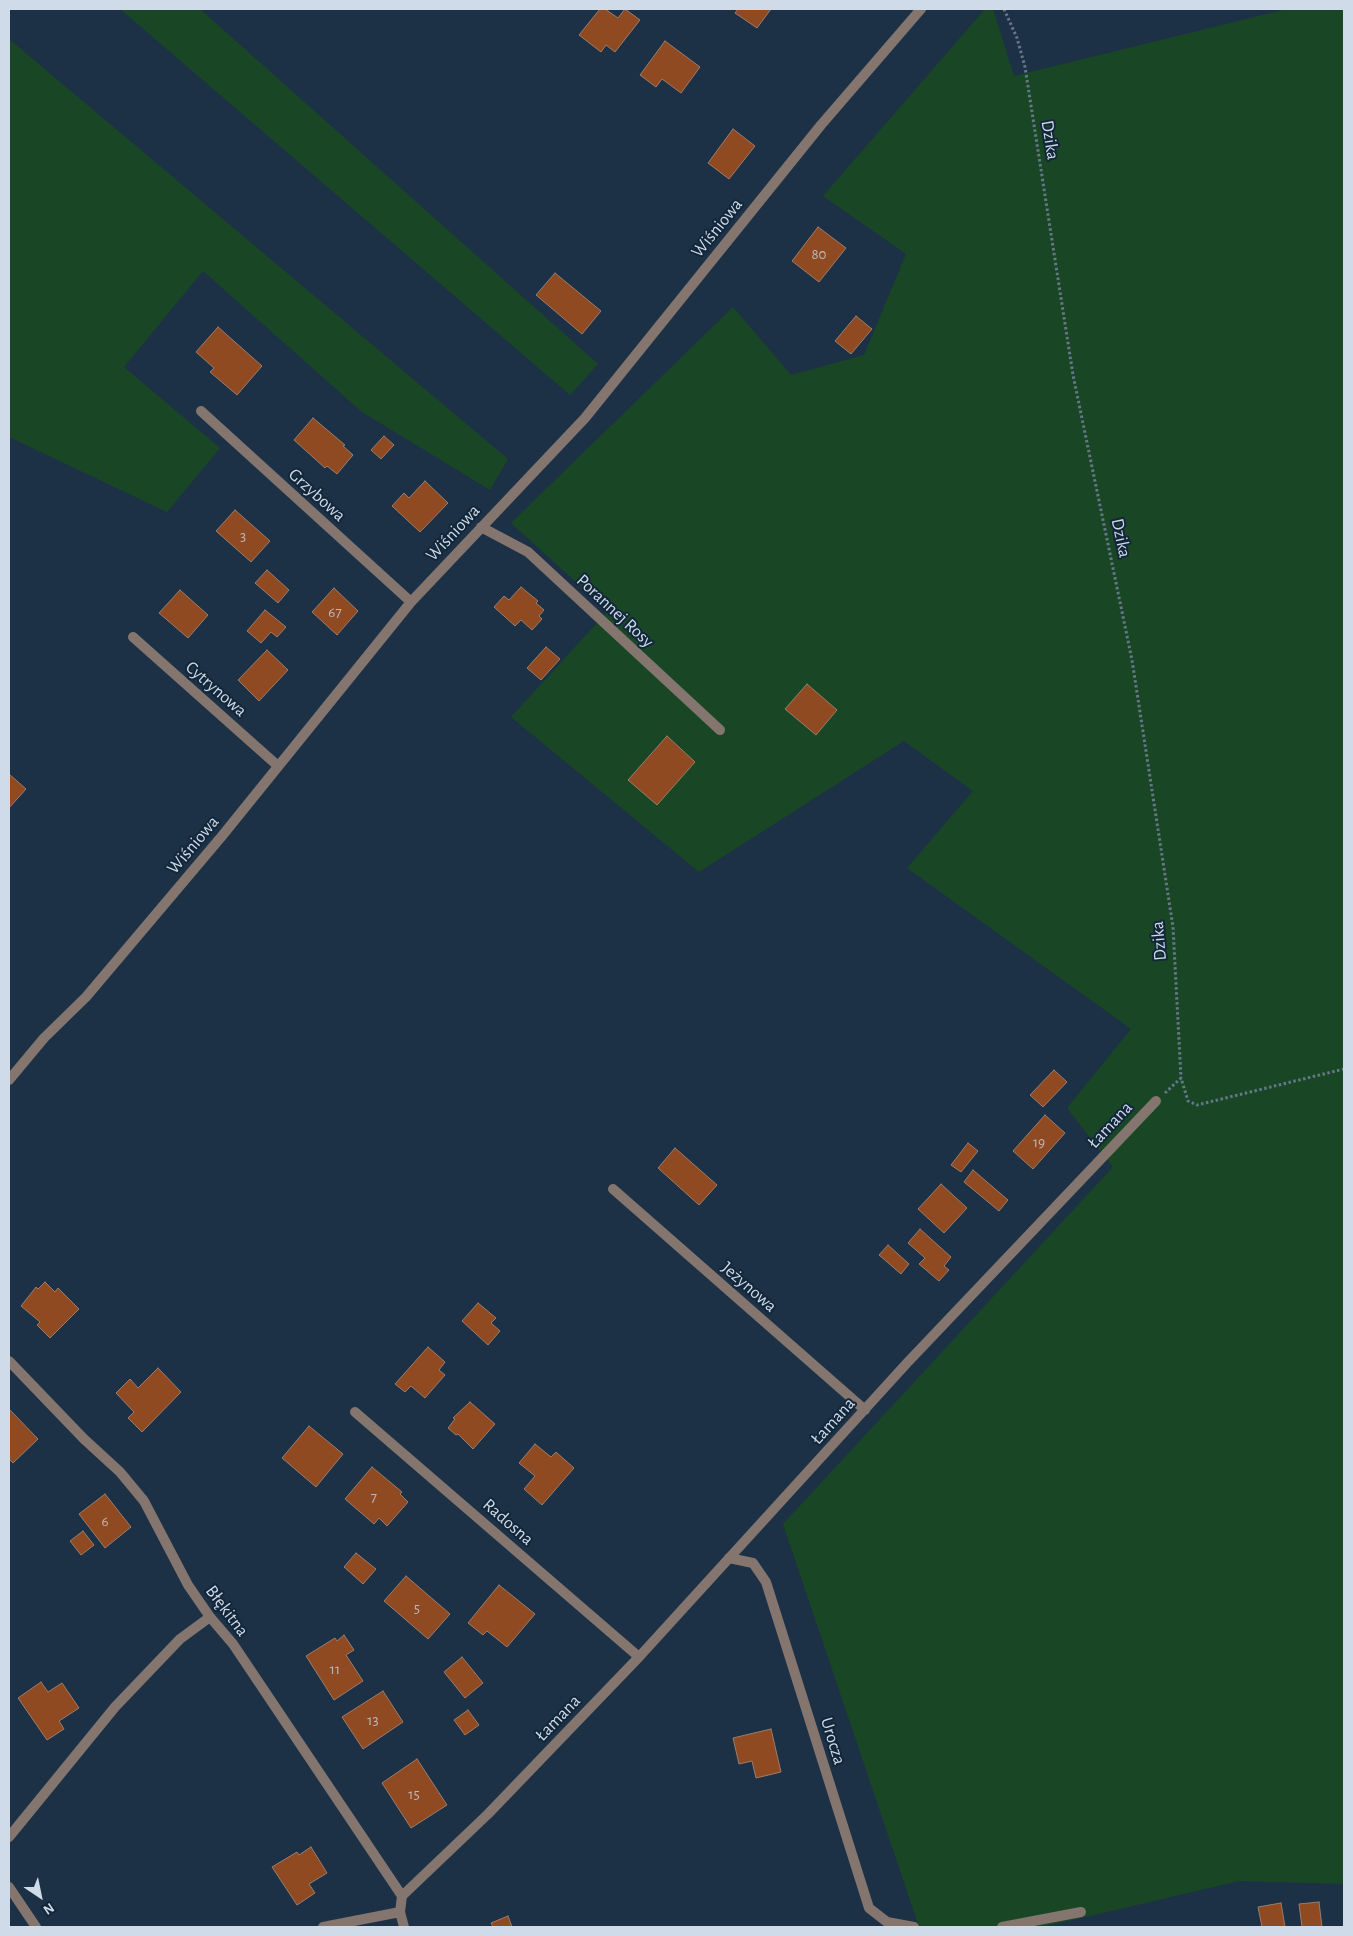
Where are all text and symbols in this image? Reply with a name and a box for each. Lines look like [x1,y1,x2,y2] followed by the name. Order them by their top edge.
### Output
[1036,119,1064,161] street label: Dzika
[687,194,747,262] street label: Wiśniowa
[811,245,827,263] house number: 80
[284,464,350,526] street label: Grzybowa
[421,500,485,566] street label: Wiśniowa
[1106,516,1136,560] street label: Dzika
[240,527,246,545] house number: 3
[572,570,658,652] street label: Porannej Rosy
[328,603,342,621] house number: 67
[181,656,251,722] street label: Cytrynowa
[162,811,224,879] street label: Wiśniowa
[1147,920,1171,962] street label: Dzika
[1083,1097,1137,1153] street label: Łamana
[1033,1133,1045,1151] house number: 19
[717,1257,781,1317] street label: Jeżynowa
[806,1393,860,1449] street label: Łamana
[371,1488,377,1506] house number: 7
[478,1494,538,1550] street label: Radosna
[101,1512,109,1530] house number: 6
[201,1581,253,1641] street label: Błękitna
[414,1599,420,1617] house number: 5
[330,1660,340,1678] house number: 11
[531,1690,585,1746] street label: Łamana
[367,1711,379,1729] house number: 13
[816,1715,850,1767] street label: Urocza
[408,1785,420,1803] house number: 15
[15,1871,65,1921] north arrow
[40,1900,56,1917] text: N

